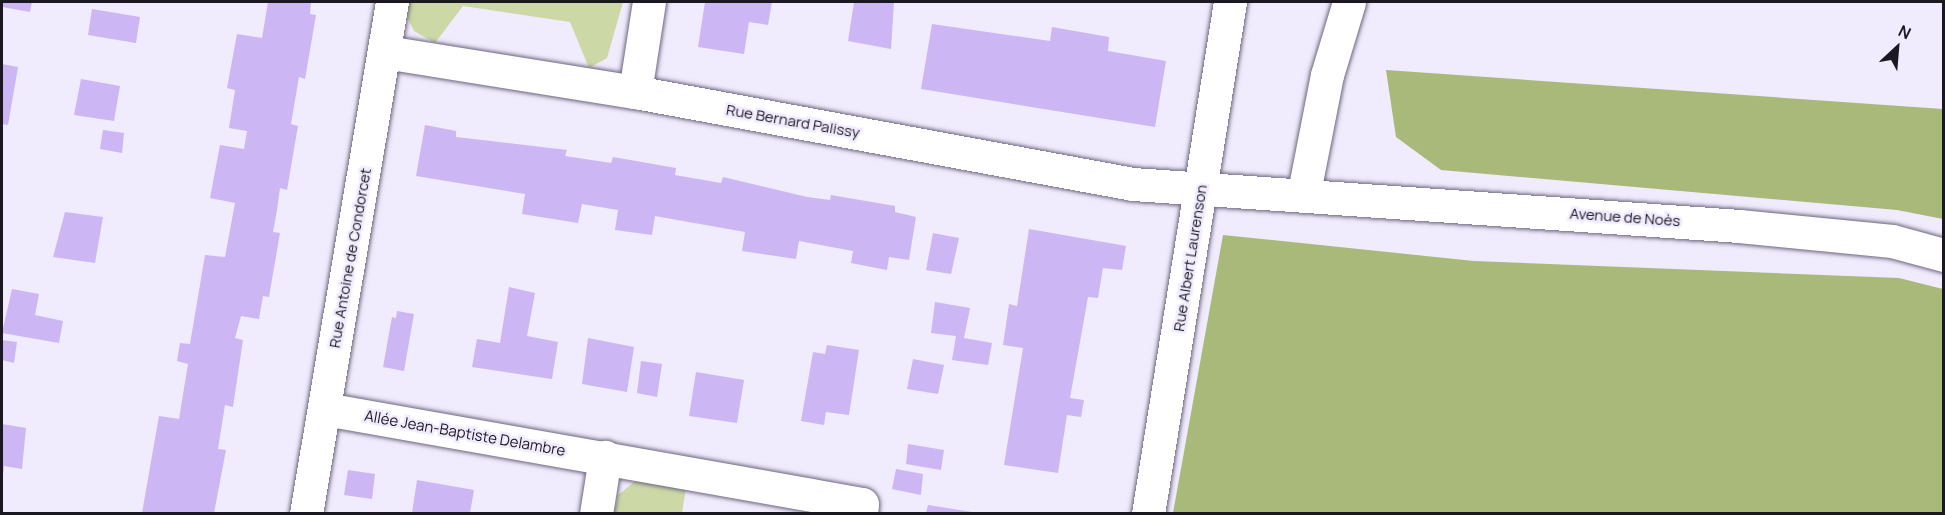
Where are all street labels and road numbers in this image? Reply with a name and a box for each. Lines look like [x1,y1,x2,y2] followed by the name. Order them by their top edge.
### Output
[725,100,861,142] street label: Rue Bernard Palissy
[325,167,375,349] street label: Rue Antoine de Condorcet
[1169,183,1211,333] street label: Rue Albert Laurenson
[1569,204,1681,230] street label: Avenue de Noès
[363,406,567,460] street label: Allée Jean-Baptiste Delambre

